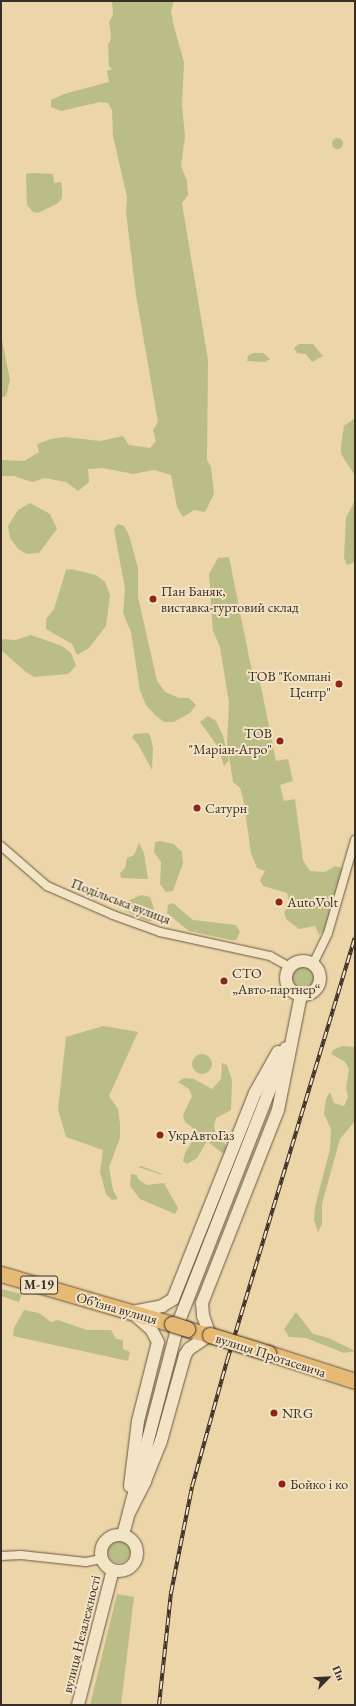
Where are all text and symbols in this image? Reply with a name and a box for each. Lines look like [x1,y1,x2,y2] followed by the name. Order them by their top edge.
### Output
[161,583,299,616] place label: Пан Баняк, виставка-гуртовий склад
[148,594,158,604] marker: Пан Баняк, виставка-гуртовий склад
[248,668,331,700] place label: ТОВ "Компані Центр"
[334,679,344,689] marker: ТОВ "Компані Центр"
[189,725,272,758] place label: ТОВ "Маріан-Агро"
[275,736,285,746] marker: ТОВ "Маріан-Агро"
[205,800,247,816] place label: Сатурн
[192,803,202,813] marker: Сатурн
[69,874,173,928] street label: Подільська вулиця
[287,894,338,910] place label: AutoVolt
[274,897,284,907] marker: AutoVolt
[232,965,321,998] place label: СТО „Авто-партнер“
[219,976,229,986] marker: СТО „Авто-партнер“
[168,1127,234,1143] place label: УкрАвтоГаз
[155,1130,165,1140] marker: УкрАвтоГаз
[20,1274,58,1296] road number: М-19
[74,1288,160,1328] street label: Обʼїзна вулиця
[214,1329,328,1381] street label: вулиця Протасевича
[282,1405,313,1421] place label: NRG
[269,1408,279,1418] marker: NRG
[290,1476,348,1492] place label: Бойко і ко
[277,1479,287,1489] marker: Бойко і ко
[58,1574,104,1694] street label: вулиця Незалежності
[308,1658,348,1698] north arrow
[330,1663,348,1683] text: Пн

